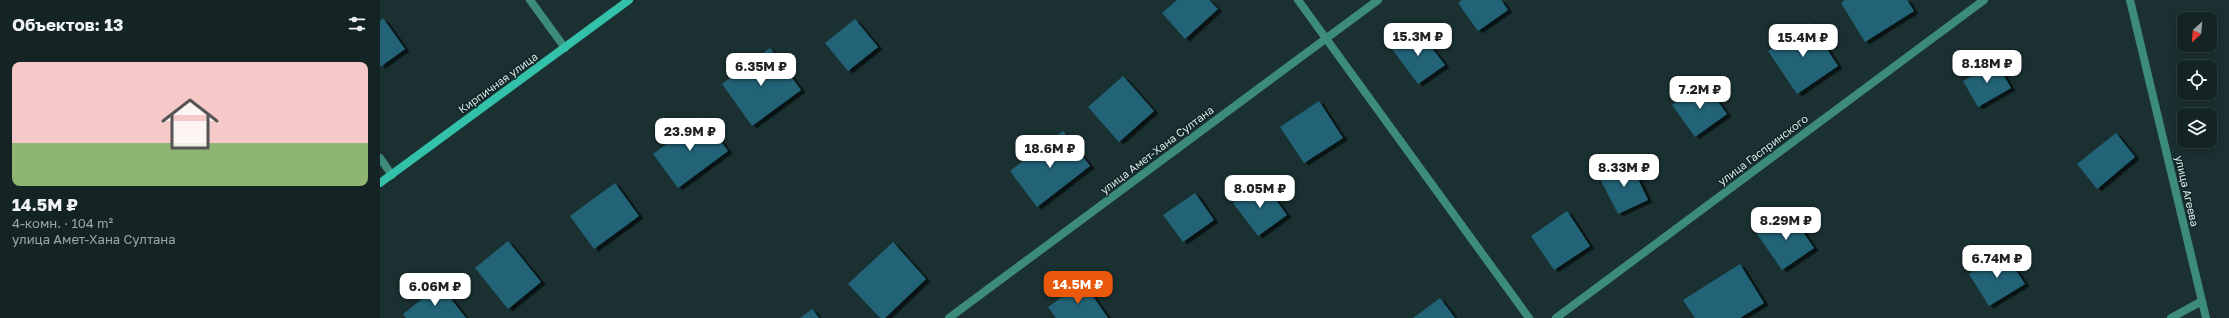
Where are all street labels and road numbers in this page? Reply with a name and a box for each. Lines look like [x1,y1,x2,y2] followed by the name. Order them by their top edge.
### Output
[456,49,540,116] street label: Кирпичная улица
[1098,103,1216,196] street label: улица Амет-Хана Султана
[1715,111,1811,188] street label: улица Гаспринского
[2173,154,2202,228] street label: улица Агеева

